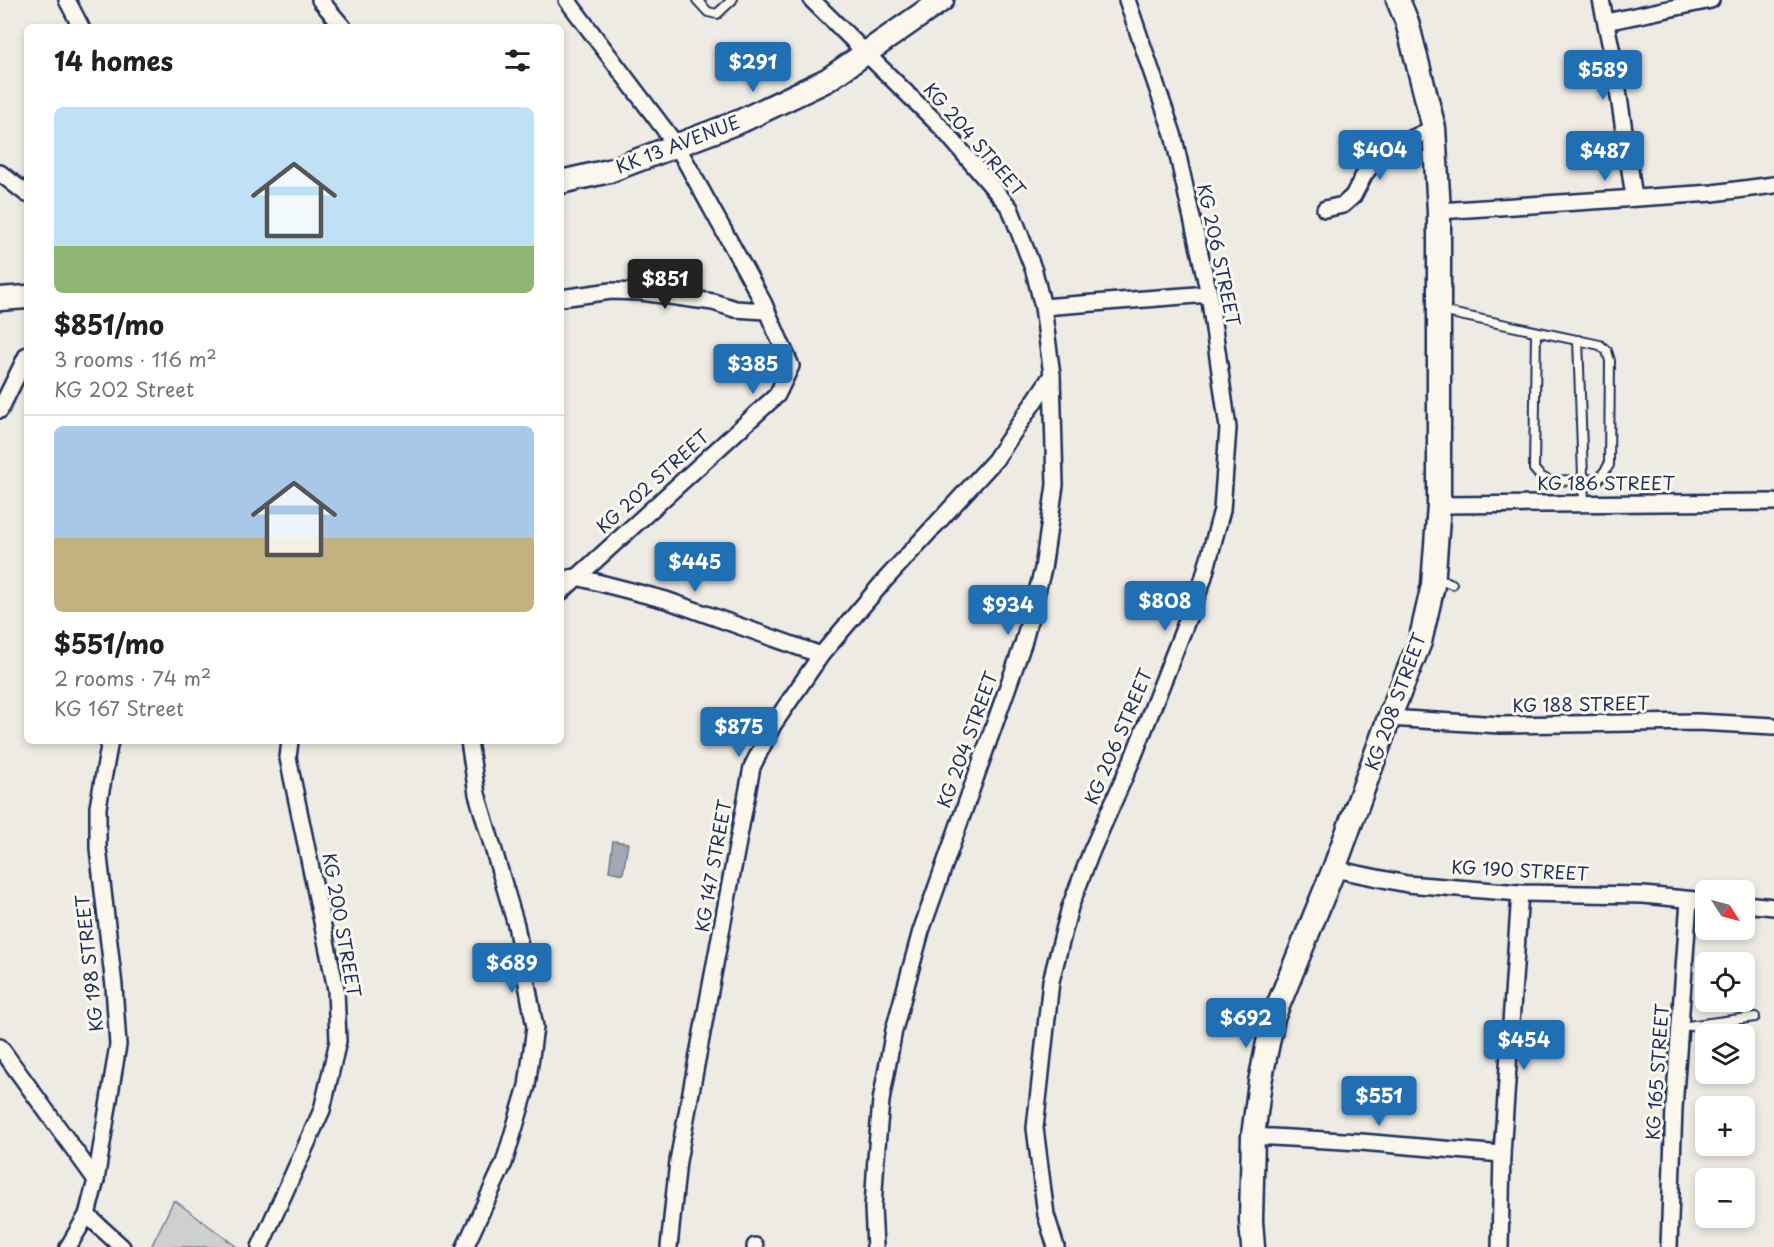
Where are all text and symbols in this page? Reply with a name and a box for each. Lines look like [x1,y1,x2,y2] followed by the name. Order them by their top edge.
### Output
[54,41,173,80] text: 14 homes
[717,42,789,93] pin: $291
[501,44,534,77] icon: filters
[729,46,777,76] text: $291
[1567,50,1639,101] pin: $589
[1578,54,1628,84] text: $589
[918,76,1033,203] street label: KG 204 STREET
[612,108,743,180] street label: KK 13 AVENUE
[1344,130,1416,181] pin: $404
[1569,131,1641,182] pin: $487
[1353,134,1407,164] text: $404
[1580,135,1630,165] text: $487
[240,146,348,254] icon: home
[1191,181,1248,329] street label: KG 206 STREET
[629,259,701,310] pin: $851
[642,263,688,293] text: $851
[54,305,164,344] text: $851/mo
[54,344,217,374] text: 3 rooms · 116 m²
[717,344,789,395] pin: $385
[727,348,779,378] text: $385
[54,374,194,404] text: KG 202 Street
[589,422,715,539] street label: KG 202 STREET
[240,465,348,573] icon: home
[1537,469,1675,496] street label: KG 186 STREET
[659,542,731,593] pin: $445
[669,546,721,576] text: $445
[1129,581,1201,632] pin: $808
[972,585,1044,636] pin: $934
[1139,585,1191,615] text: $808
[982,589,1034,619] text: $934
[54,624,164,663] text: $551/mo
[1357,628,1432,774] street label: KG 208 STREET
[54,663,211,693] text: 2 rooms · 74 m²
[1077,664,1159,809] street label: KG 206 STREET
[929,667,1004,812] street label: KG 204 STREET
[1512,689,1650,718] street label: KG 188 STREET
[54,693,184,723] text: KG 167 Street
[703,707,775,758] pin: $875
[715,711,764,741] text: $875
[688,797,738,934] street label: KG 147 STREET
[316,850,369,1000] street label: KG 200 STREET
[1451,852,1590,887] street label: KG 190 STREET
[1695,880,1755,940] north arrow
[1695,880,1755,1228] map controls
[68,893,109,1033] street label: KG 198 STREET
[476,943,548,994] pin: $689
[486,947,538,977] text: $689
[1695,952,1755,1012] button: locate
[1210,998,1282,1049] pin: $692
[1220,1002,1272,1032] text: $692
[1638,1002,1675,1141] street label: KG 165 STREET
[1488,1020,1560,1071] pin: $454
[1498,1024,1550,1054] text: $454
[1695,1024,1755,1084] button: layers
[1343,1076,1415,1127] pin: $551
[1356,1080,1402,1110] text: $551
[1695,1096,1755,1156] button: +
[1695,1168,1755,1228] button: −

